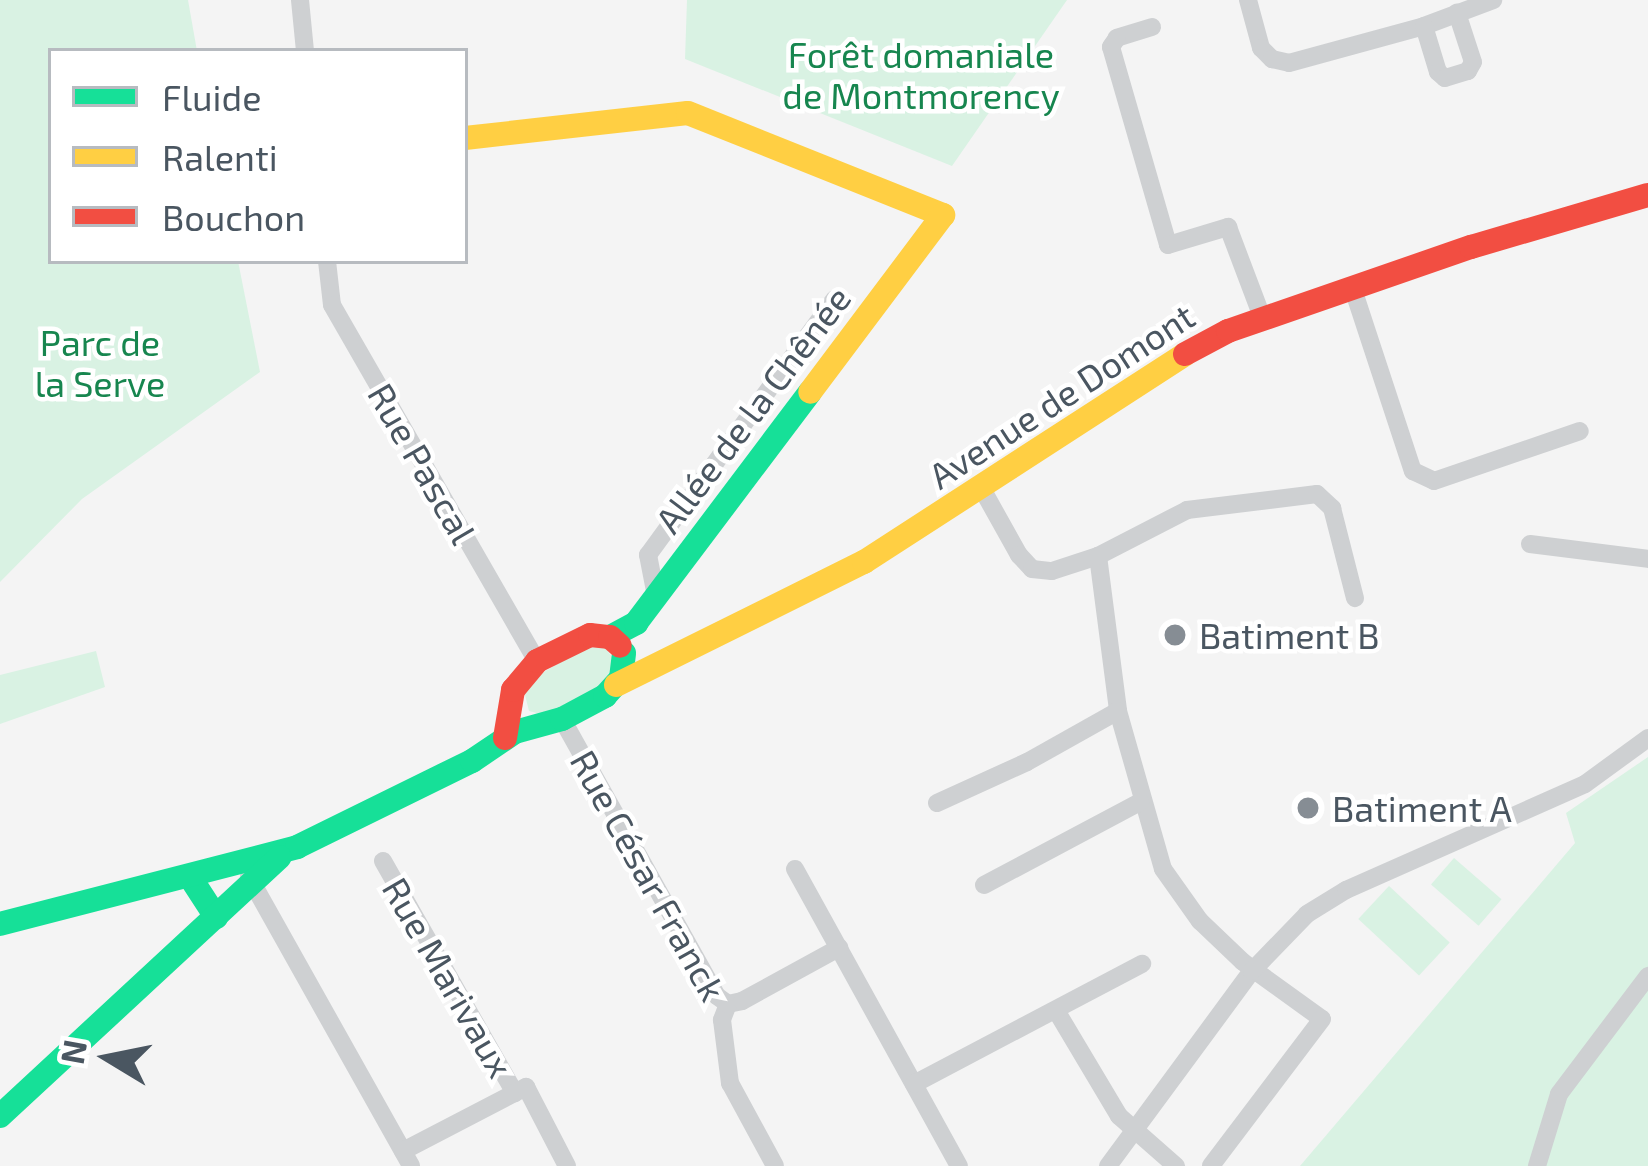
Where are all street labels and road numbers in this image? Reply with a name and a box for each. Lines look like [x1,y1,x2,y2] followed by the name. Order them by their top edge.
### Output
[645,277,859,541] street label: Allée de la Chênée
[920,293,1202,497] street label: Avenue de Domont
[360,375,486,551] street label: Rue Pascal
[562,742,736,1008] street label: Rue César Franck
[375,870,523,1084] street label: Rue Marivaux

